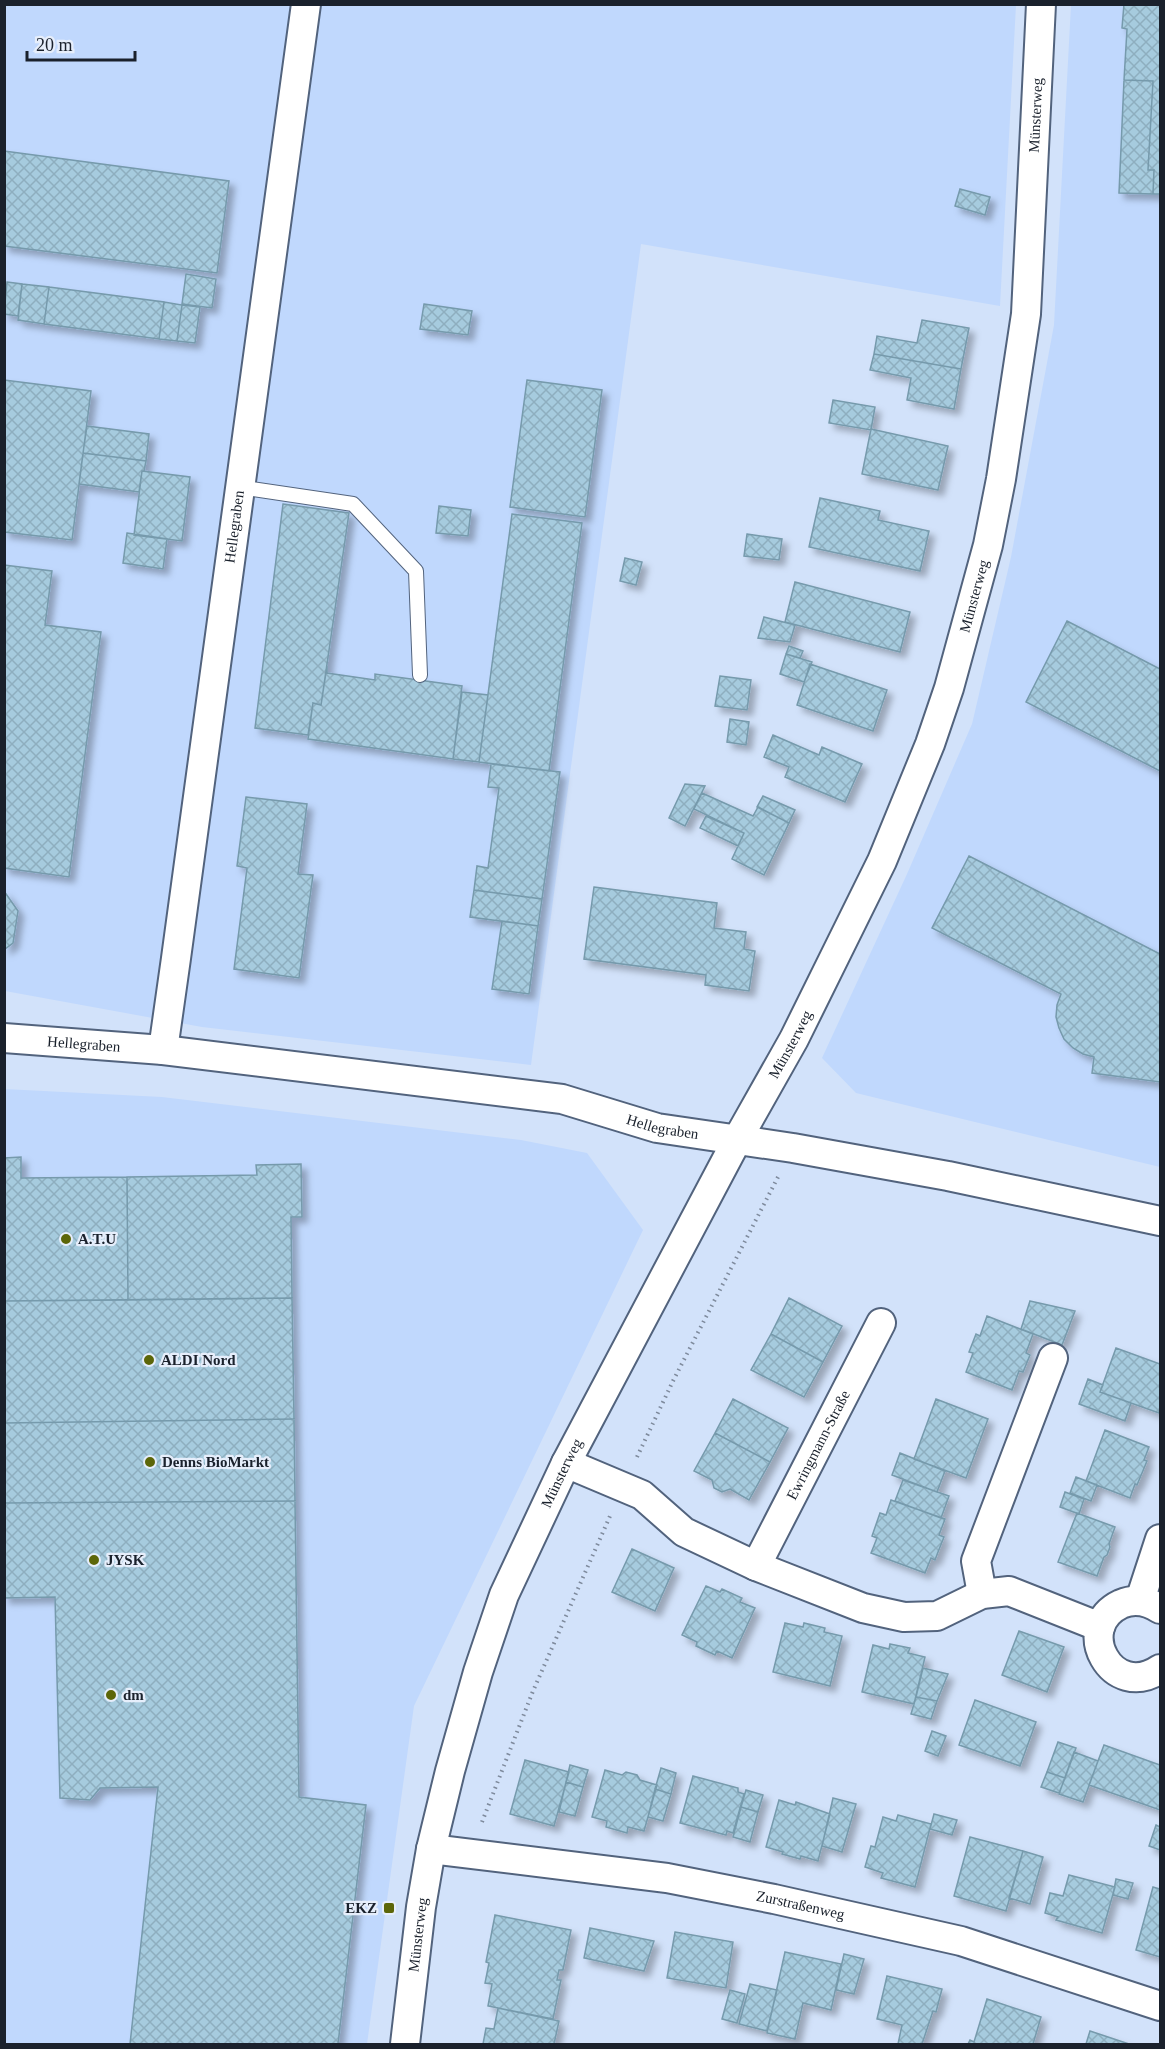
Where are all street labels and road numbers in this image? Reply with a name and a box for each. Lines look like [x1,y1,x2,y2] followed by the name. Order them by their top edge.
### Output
[1026,77,1045,153] street label: Münsterweg
[221,489,247,564] street label: Hellegraben
[956,557,992,634] street label: Münsterweg
[765,1007,815,1081] street label: Münsterweg
[47,1033,121,1055] street label: Hellegraben
[625,1111,700,1142] street label: Hellegraben
[783,1387,853,1502] street label: Ewringmann-Straße
[538,1435,586,1510] street label: Münsterweg
[755,1888,847,1923] street label: Zurstraßenweg
[405,1896,431,1973] street label: Münsterweg

